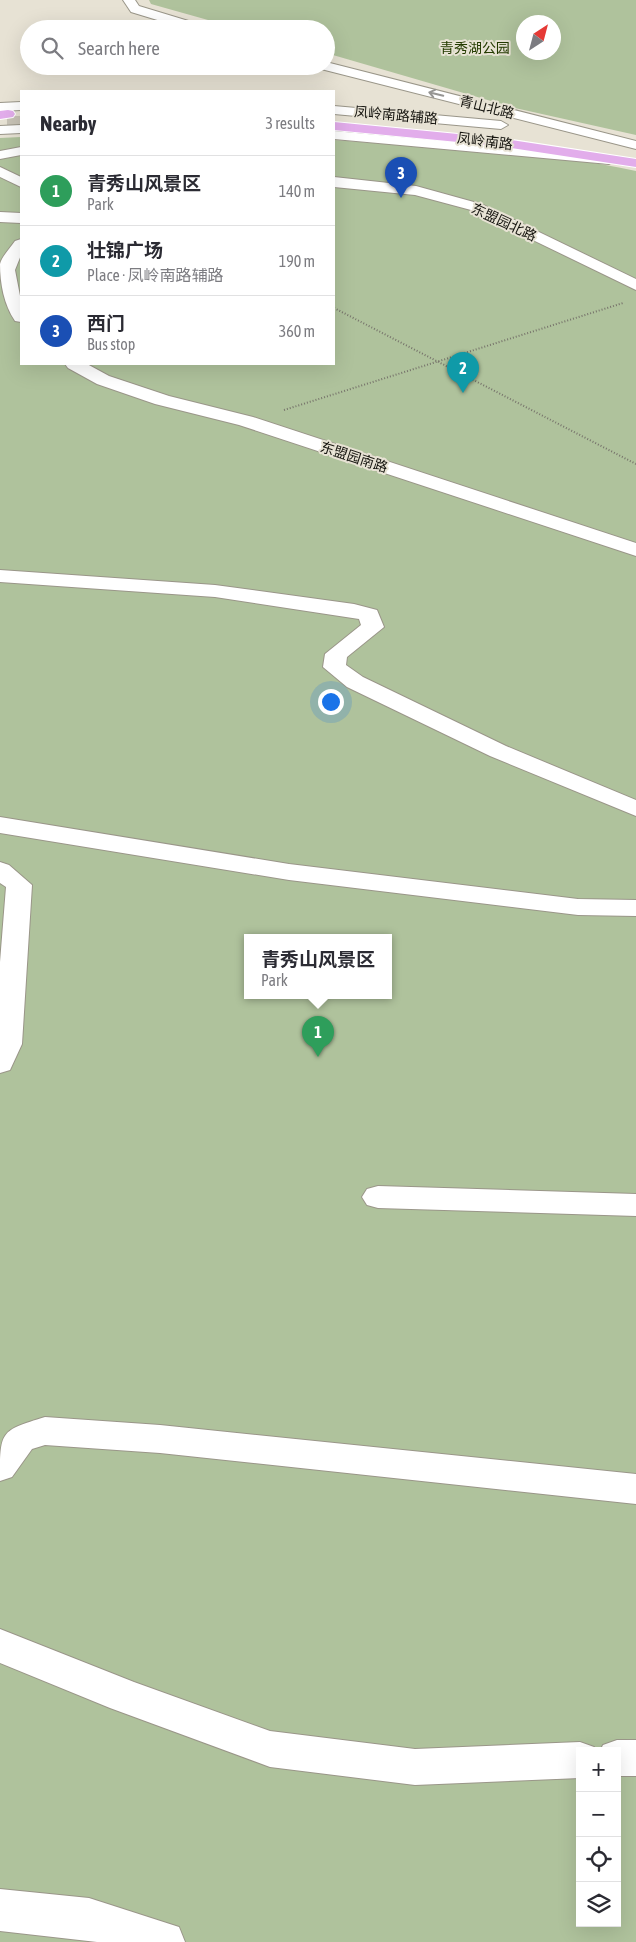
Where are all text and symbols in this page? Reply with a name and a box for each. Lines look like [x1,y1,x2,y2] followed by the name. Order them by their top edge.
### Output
[516,15,561,60] north arrow
[20,20,335,75] search box
[38,34,66,62] icon: search
[78,37,160,59] text: Search here
[440,40,510,56] park label: 青秀湖公园
[429,89,445,98] one-way arrow
[458,92,516,122] street label: 青山北路
[353,103,439,127] street label: 凤岭南路辅路
[40,111,96,135] text: Nearby
[265,114,315,132] text: 3 results
[456,130,514,152] street label: 凤岭南路
[385,157,417,198] pin: 3
[87,172,201,194] text: 青秀山风景区
[52,182,60,200] text: 1
[279,182,315,200] text: 140 m
[87,195,114,213] text: Park
[469,200,539,244] street label: 东盟园北路
[87,239,163,261] text: 壮锦广场
[52,252,60,270] text: 2
[279,252,315,270] text: 190 m
[87,266,224,284] text: Place · 凤岭南路辅路
[87,312,125,334] text: 西门
[52,322,60,340] text: 3
[279,322,315,340] text: 360 m
[87,335,135,353] text: Bus stop
[447,352,479,393] pin: 2
[318,439,390,475] street label: 东盟园南路
[318,689,344,715] your location
[244,934,392,999] popup
[261,948,375,970] text: 青秀山风景区
[261,971,288,989] text: Park
[302,1016,334,1057] pin: 1
[576,1747,621,1927] map controls
[576,1747,621,1792] button: +
[576,1792,621,1837] button: −
[576,1837,621,1882] button: locate
[576,1882,621,1927] button: layers

